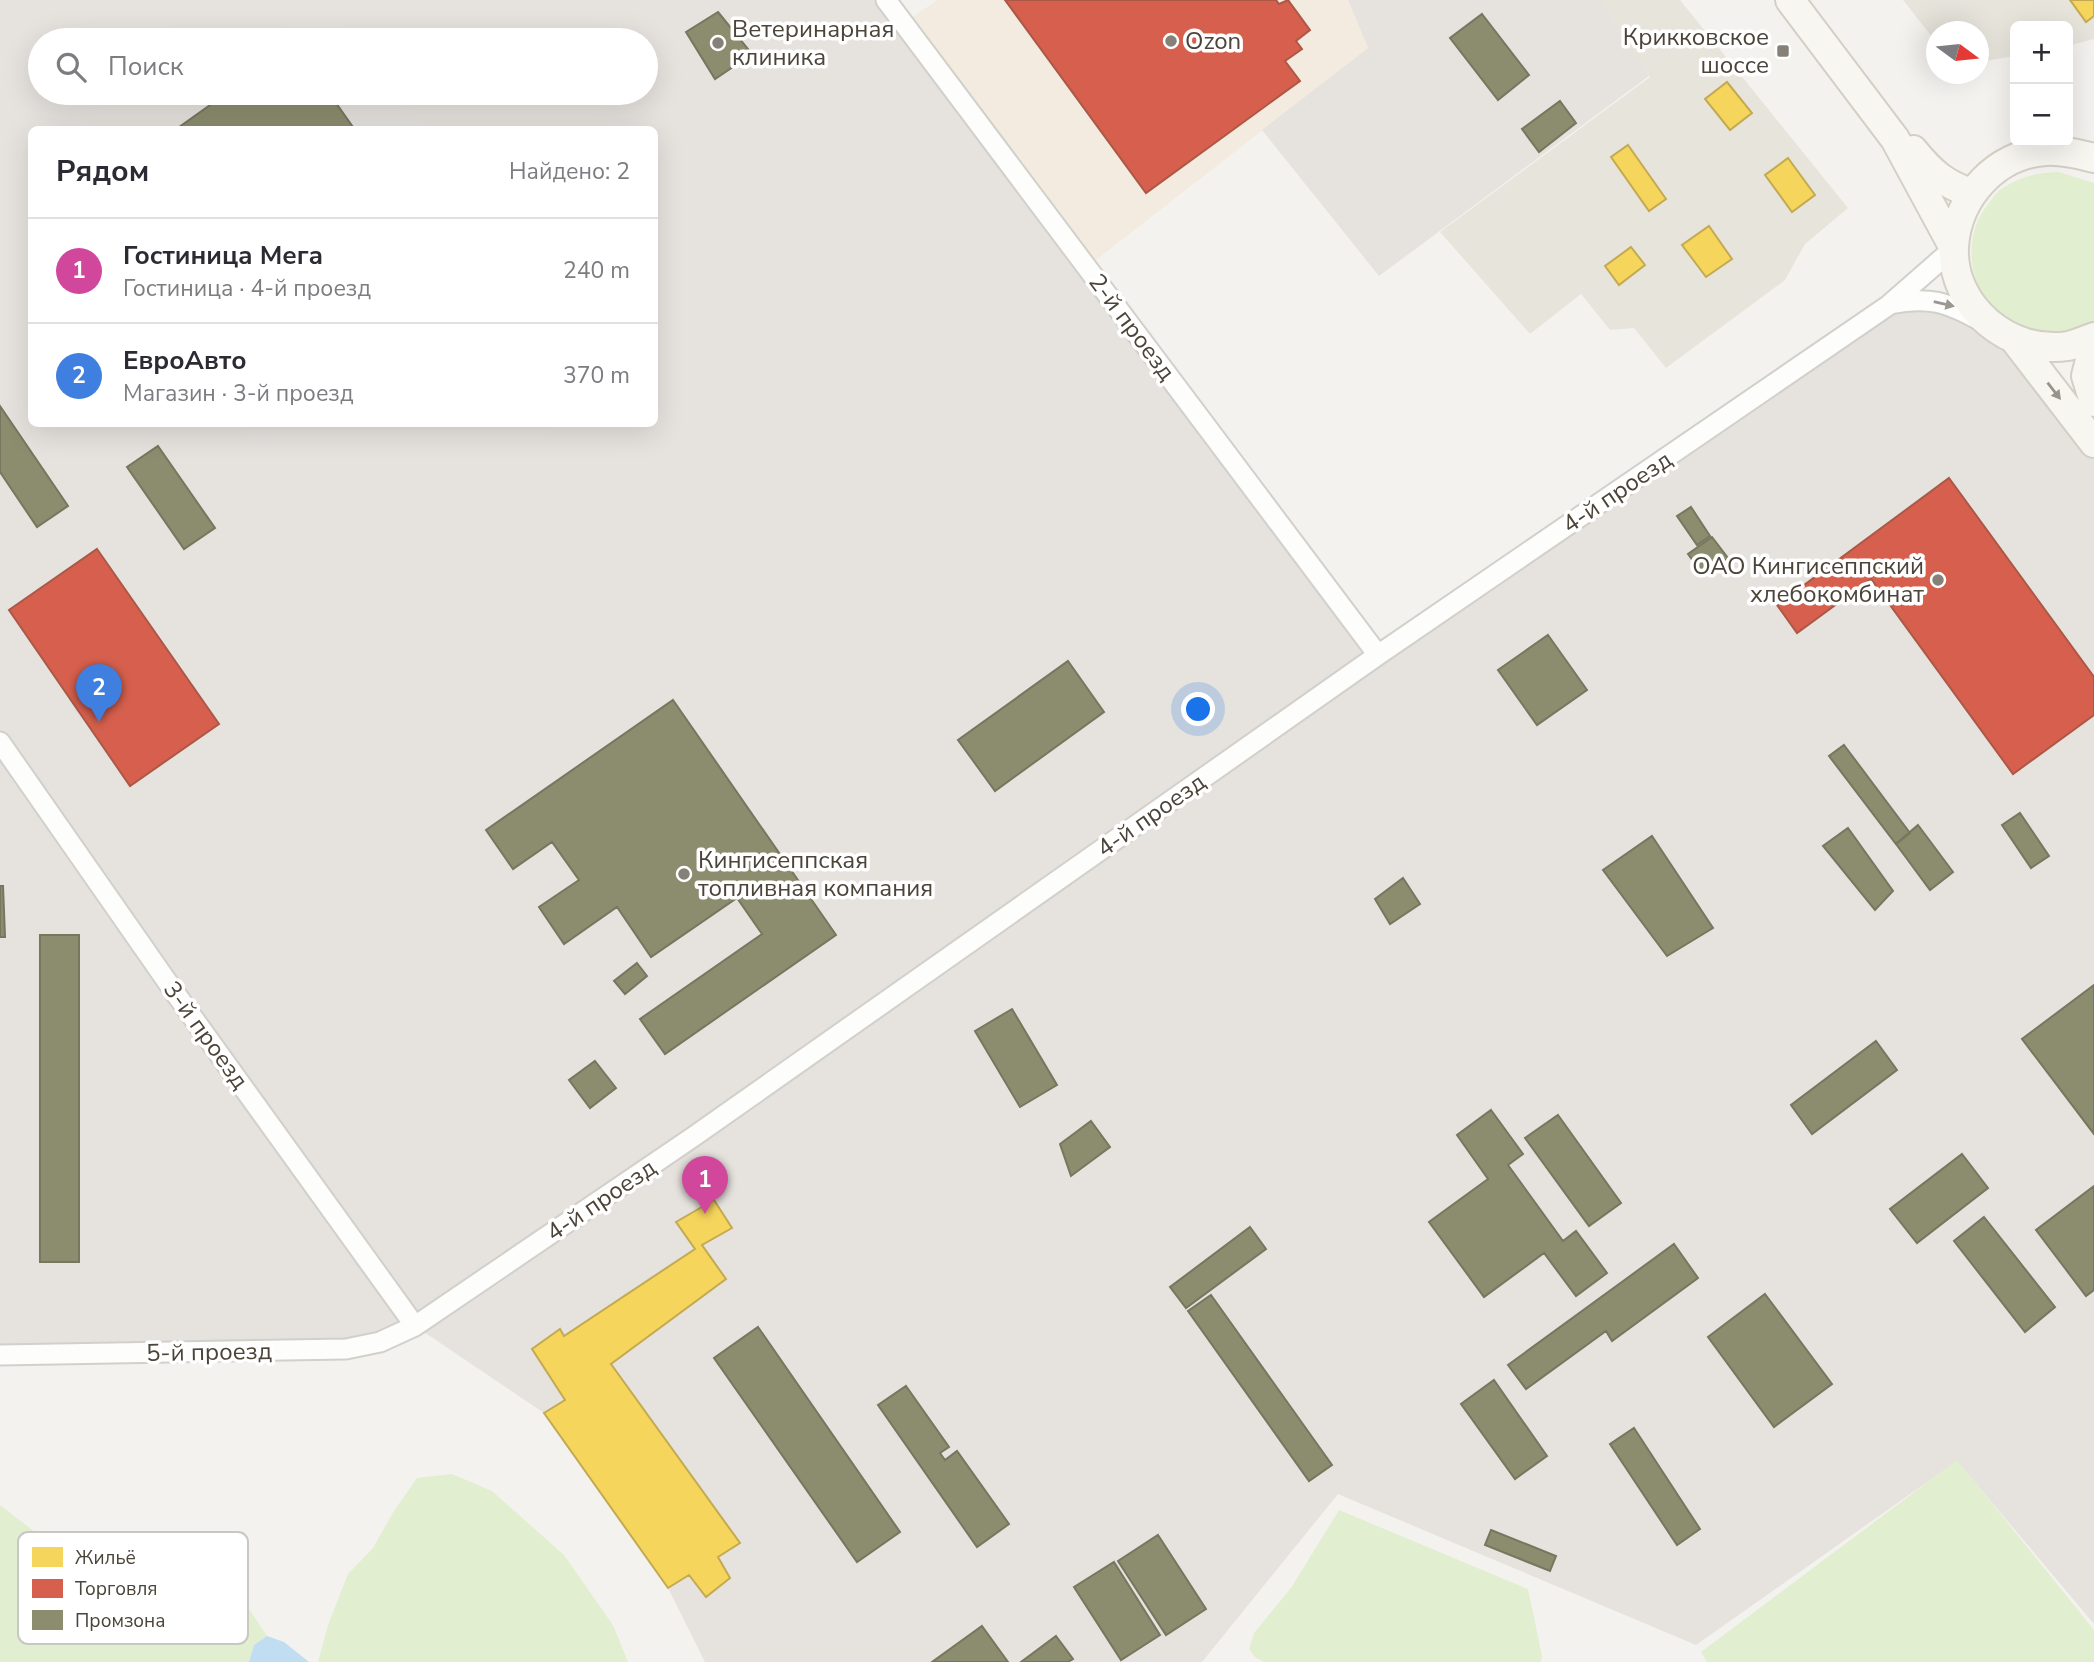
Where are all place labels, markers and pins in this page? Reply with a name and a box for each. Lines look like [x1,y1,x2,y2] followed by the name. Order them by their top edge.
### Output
[732,13,894,73] place label: Ветеринарная клиника
[1623,21,1769,81] place label: Крикковское шоссе
[1185,25,1241,57] place label: Ozon
[1163,33,1179,49] marker: Ozon
[710,35,726,51] marker: Ветеринарная клиника
[1775,43,1791,59] marker: Крикковское шоссе
[1692,550,1924,610] place label: ОАО Кингисеппский хлебокомбинат
[1930,572,1946,588] marker: ОАО Кингисеппский хлебокомбинат
[76,664,122,722] pin: 2
[698,844,933,904] place label: Кингисеппская топливная компания
[676,866,692,882] marker: Кингисеппская топливная компания
[682,1156,728,1214] pin: 1

